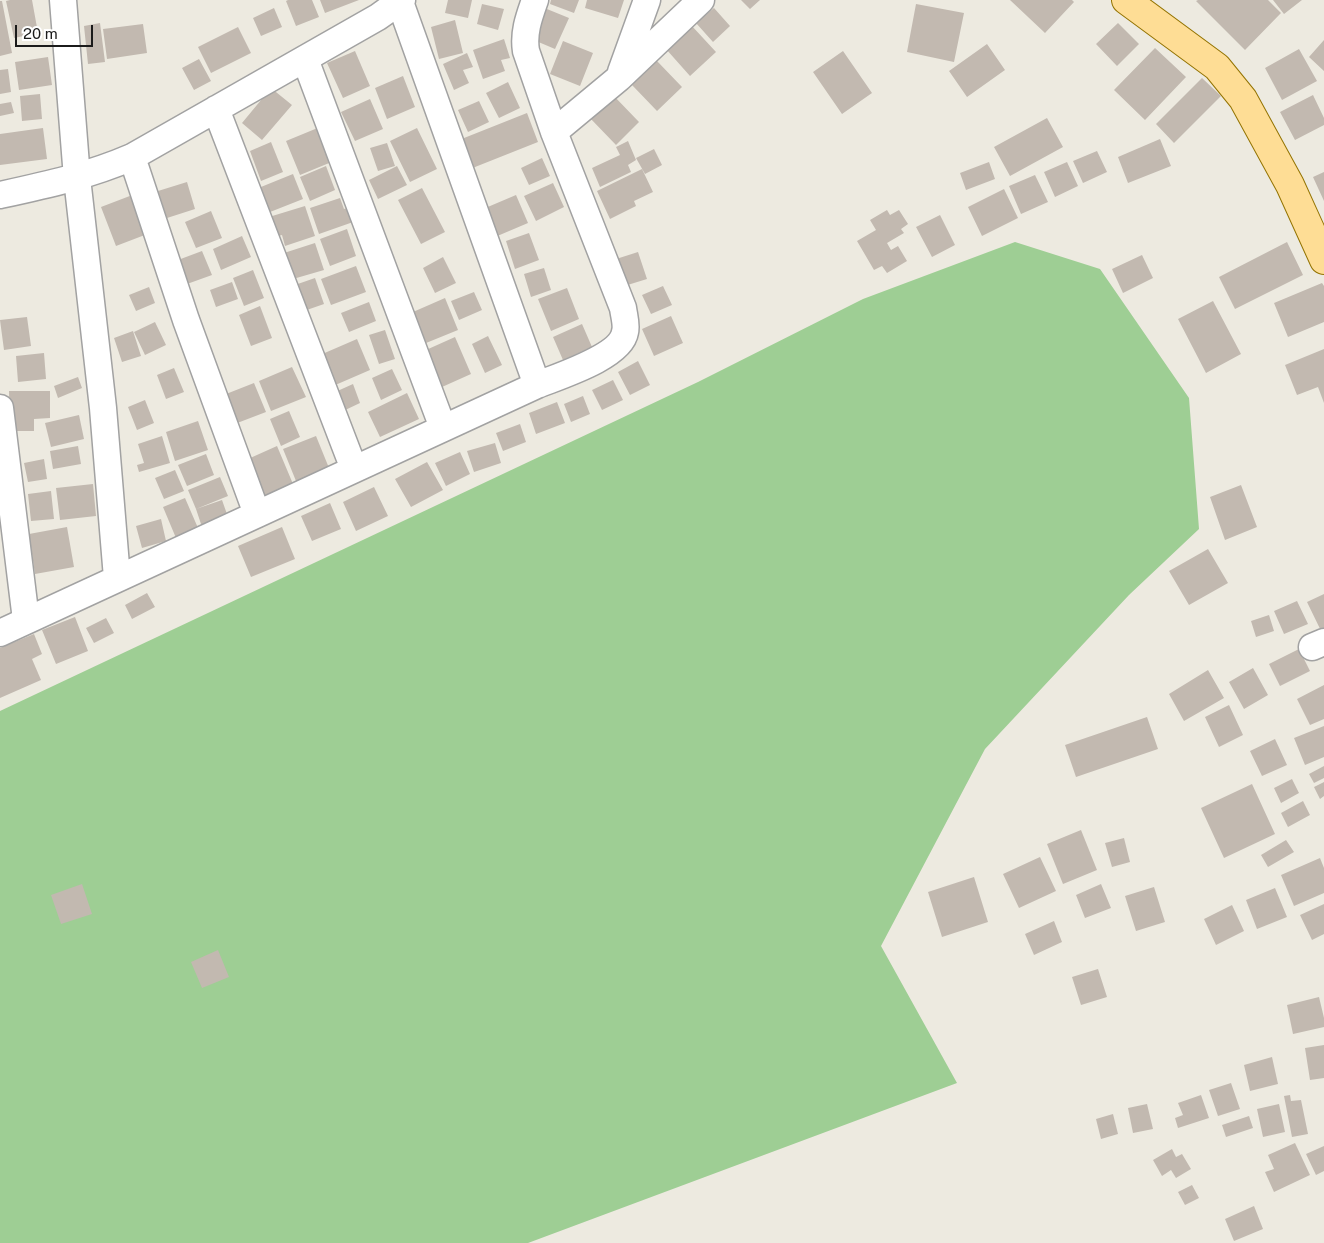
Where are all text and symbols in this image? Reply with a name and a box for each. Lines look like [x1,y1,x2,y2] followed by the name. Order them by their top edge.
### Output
[18,15,95,47] scale bar
[23,25,58,42] text: 20 m

